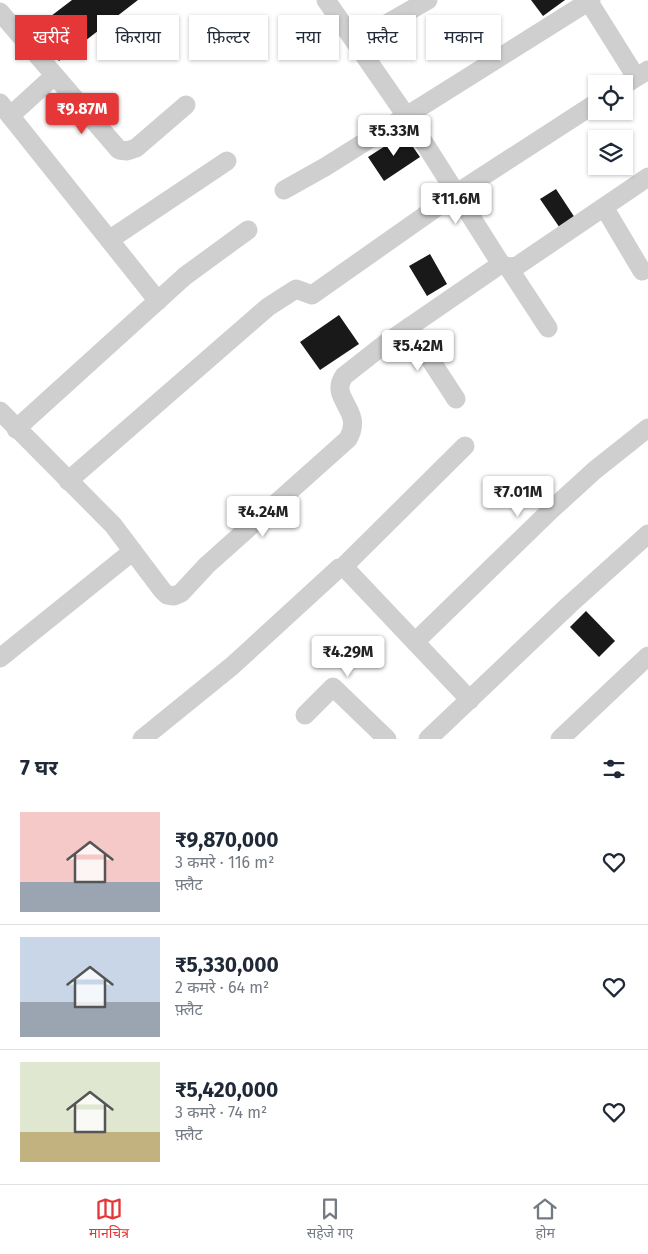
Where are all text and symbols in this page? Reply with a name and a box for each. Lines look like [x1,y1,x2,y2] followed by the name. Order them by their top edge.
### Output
[15,15,87,60] chip: खरीदें
[97,15,179,60] chip: किराया
[189,15,268,60] chip: फ़िल्टर
[278,15,339,60] chip: नया
[349,15,416,60] chip: फ़्लैट
[426,15,501,60] chip: मकान
[588,75,633,175] map controls
[588,75,633,120] button: locate
[41,92,123,135] pin: ₹9.87M
[57,99,107,118] text: ₹9.87M
[353,114,435,157] pin: ₹5.33M
[369,121,419,140] text: ₹5.33M
[588,130,633,175] button: layers
[415,182,497,225] pin: ₹11.6M
[432,189,480,208] text: ₹11.6M
[377,330,459,372] pin: ₹5.42M
[393,336,443,355] text: ₹5.42M
[477,476,559,518] pin: ₹7.01M
[494,482,542,501] text: ₹7.01M
[222,496,304,538] pin: ₹4.24M
[238,502,288,521] text: ₹4.24M
[307,636,389,678] pin: ₹4.29M
[323,642,373,661] text: ₹4.29M
[20,755,58,781] text: 7 घर
[600,755,628,783] icon: filters
[175,827,279,853] text: ₹9,870,000
[60,832,120,892] icon: home
[600,848,628,876] icon: heart
[175,853,274,872] text: 3 कमरे · 116 m²
[175,875,203,894] text: फ़्लैट
[175,952,279,978] text: ₹5,330,000
[60,957,120,1017] icon: home
[600,973,628,1001] icon: heart
[175,978,269,997] text: 2 कमरे · 64 m²
[175,1000,203,1019] text: फ़्लैट
[175,1077,278,1103] text: ₹5,420,000
[60,1082,120,1142] icon: home
[600,1098,628,1126] icon: heart
[175,1103,267,1122] text: 3 कमरे · 74 m²
[175,1125,203,1144] text: फ़्लैट
[89,1195,129,1244] tab: मानचित्र
[307,1195,353,1244] tab: सहेजे गए
[531,1195,559,1244] tab: होम

